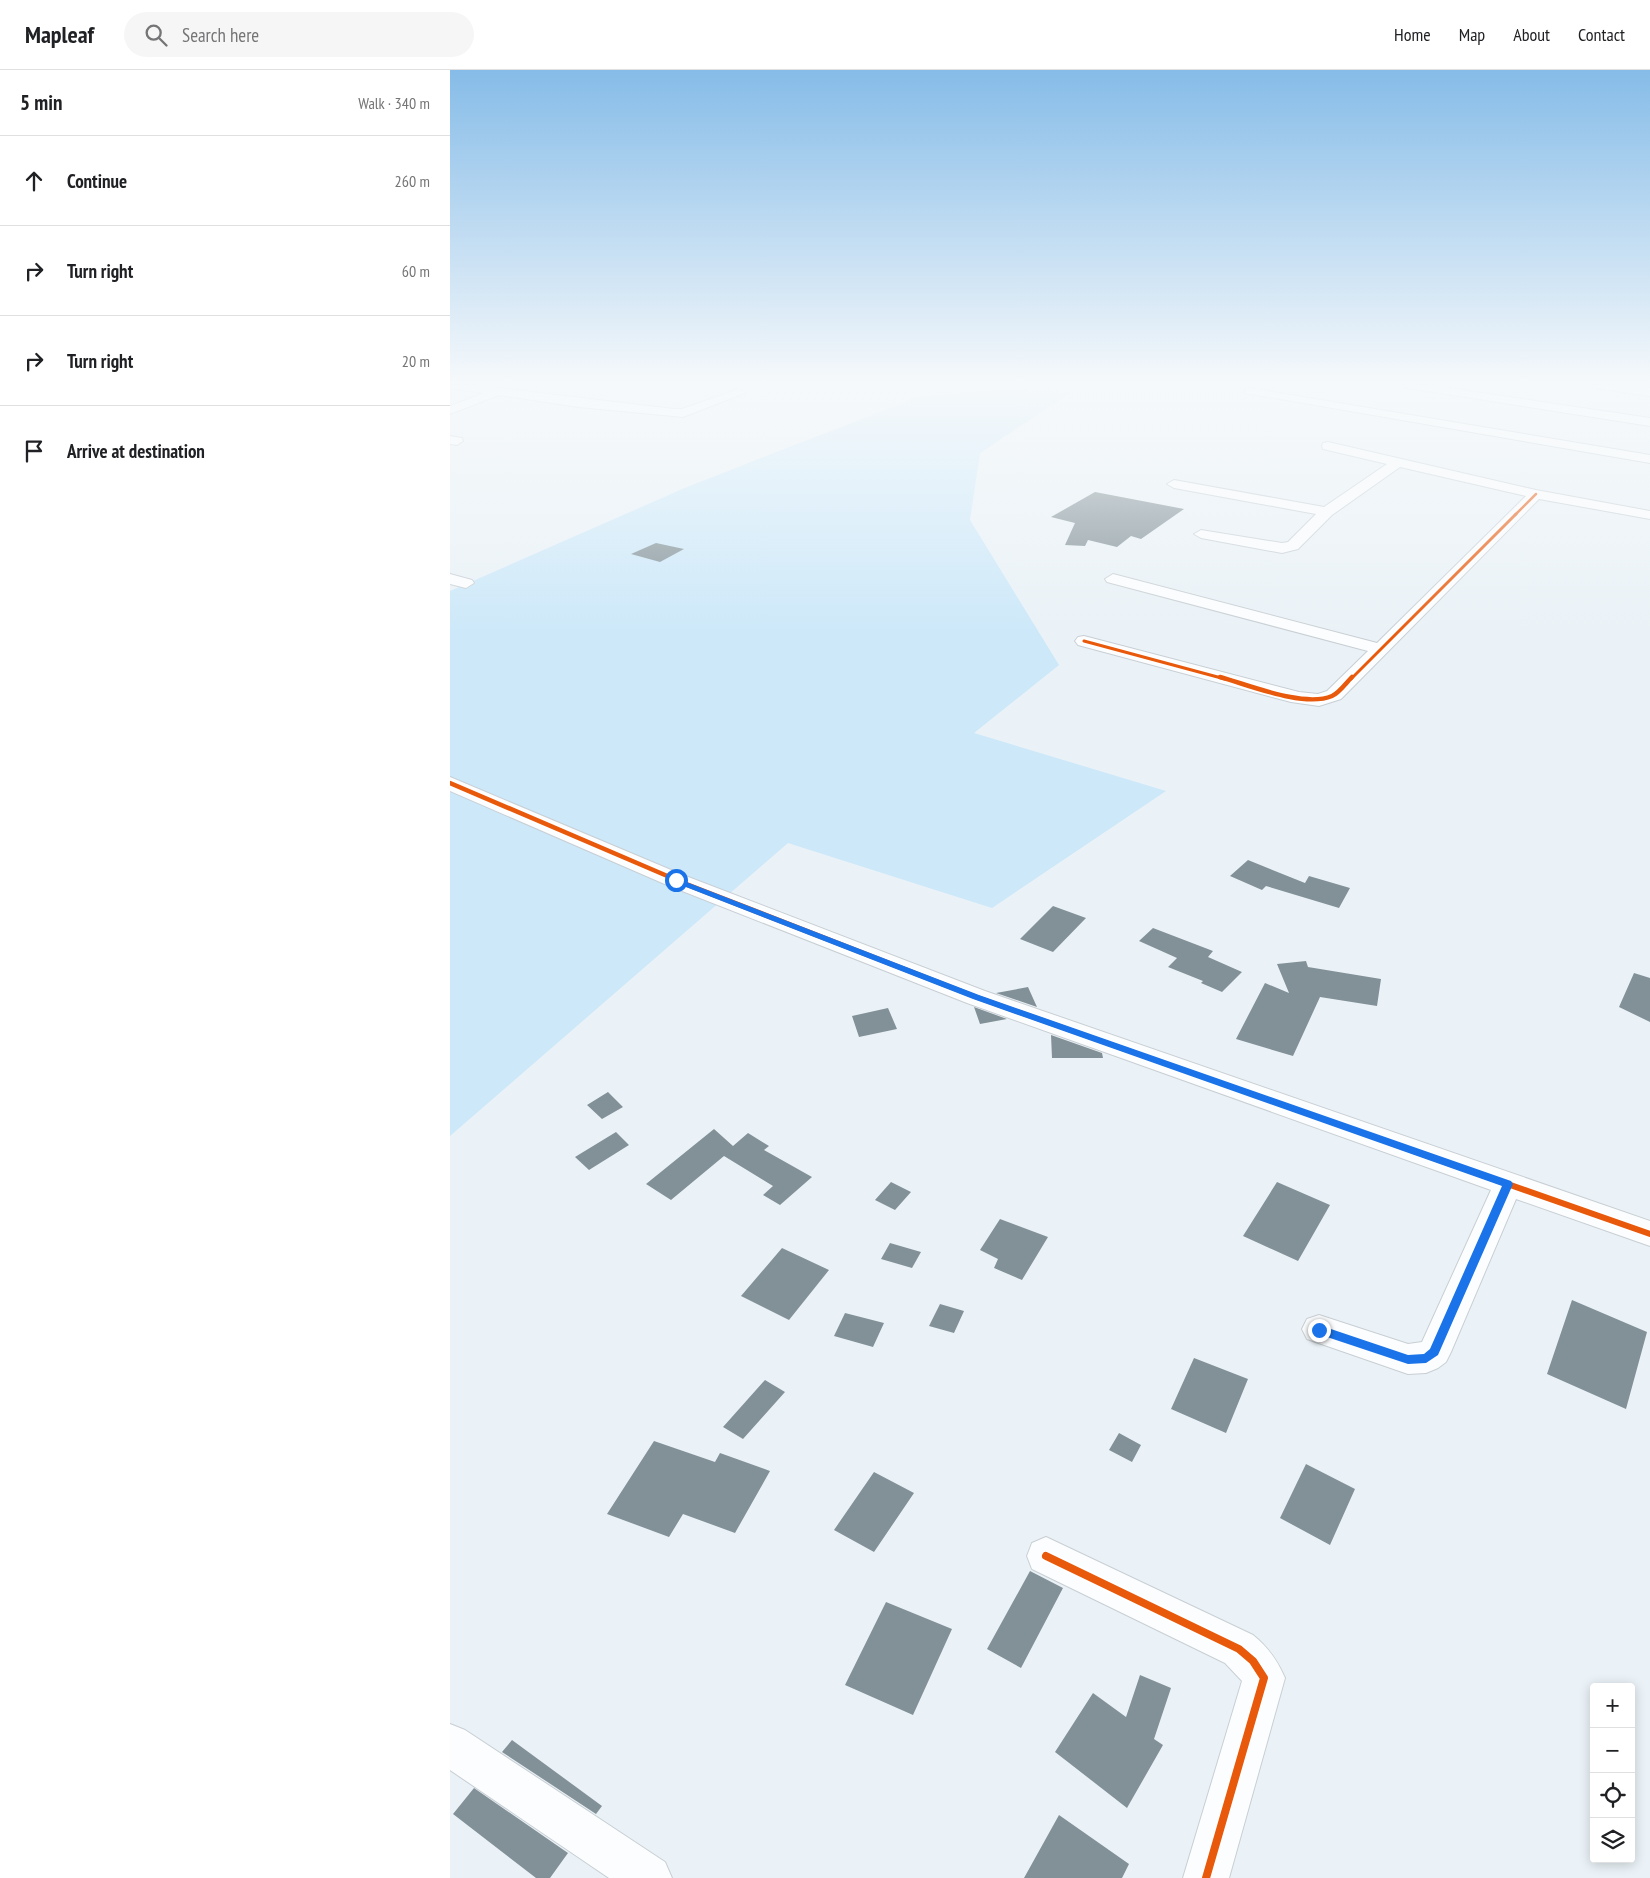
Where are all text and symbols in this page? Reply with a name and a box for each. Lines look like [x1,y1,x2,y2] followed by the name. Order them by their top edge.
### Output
[124,12,474,57] search box
[25,19,94,50] text: Mapleaf
[142,21,170,49] icon: search
[182,23,259,47] text: Search here
[1394,23,1431,46] text: Home
[1459,23,1485,46] text: Map
[1513,23,1550,46] text: About
[1578,23,1625,46] text: Contact
[20,89,62,116] text: 5 min
[358,93,430,113] text: Walk · 340 m
[20,167,48,195] icon: ahead
[67,169,127,193] text: Continue
[395,171,430,191] text: 260 m
[20,257,48,285] icon: right
[67,259,133,283] text: Turn right
[402,261,430,281] text: 60 m
[20,347,48,375] icon: right
[67,349,133,373] text: Turn right
[402,351,430,371] text: 20 m
[20,437,48,465] icon: arrive
[67,439,205,463] text: Arrive at destination
[665,869,688,892] route start
[1308,1319,1331,1342] route end
[1590,1683,1635,1863] map controls
[1590,1683,1635,1728] button: +
[1590,1728,1635,1773] button: −
[1590,1773,1635,1818] button: locate
[1590,1818,1635,1863] button: layers

